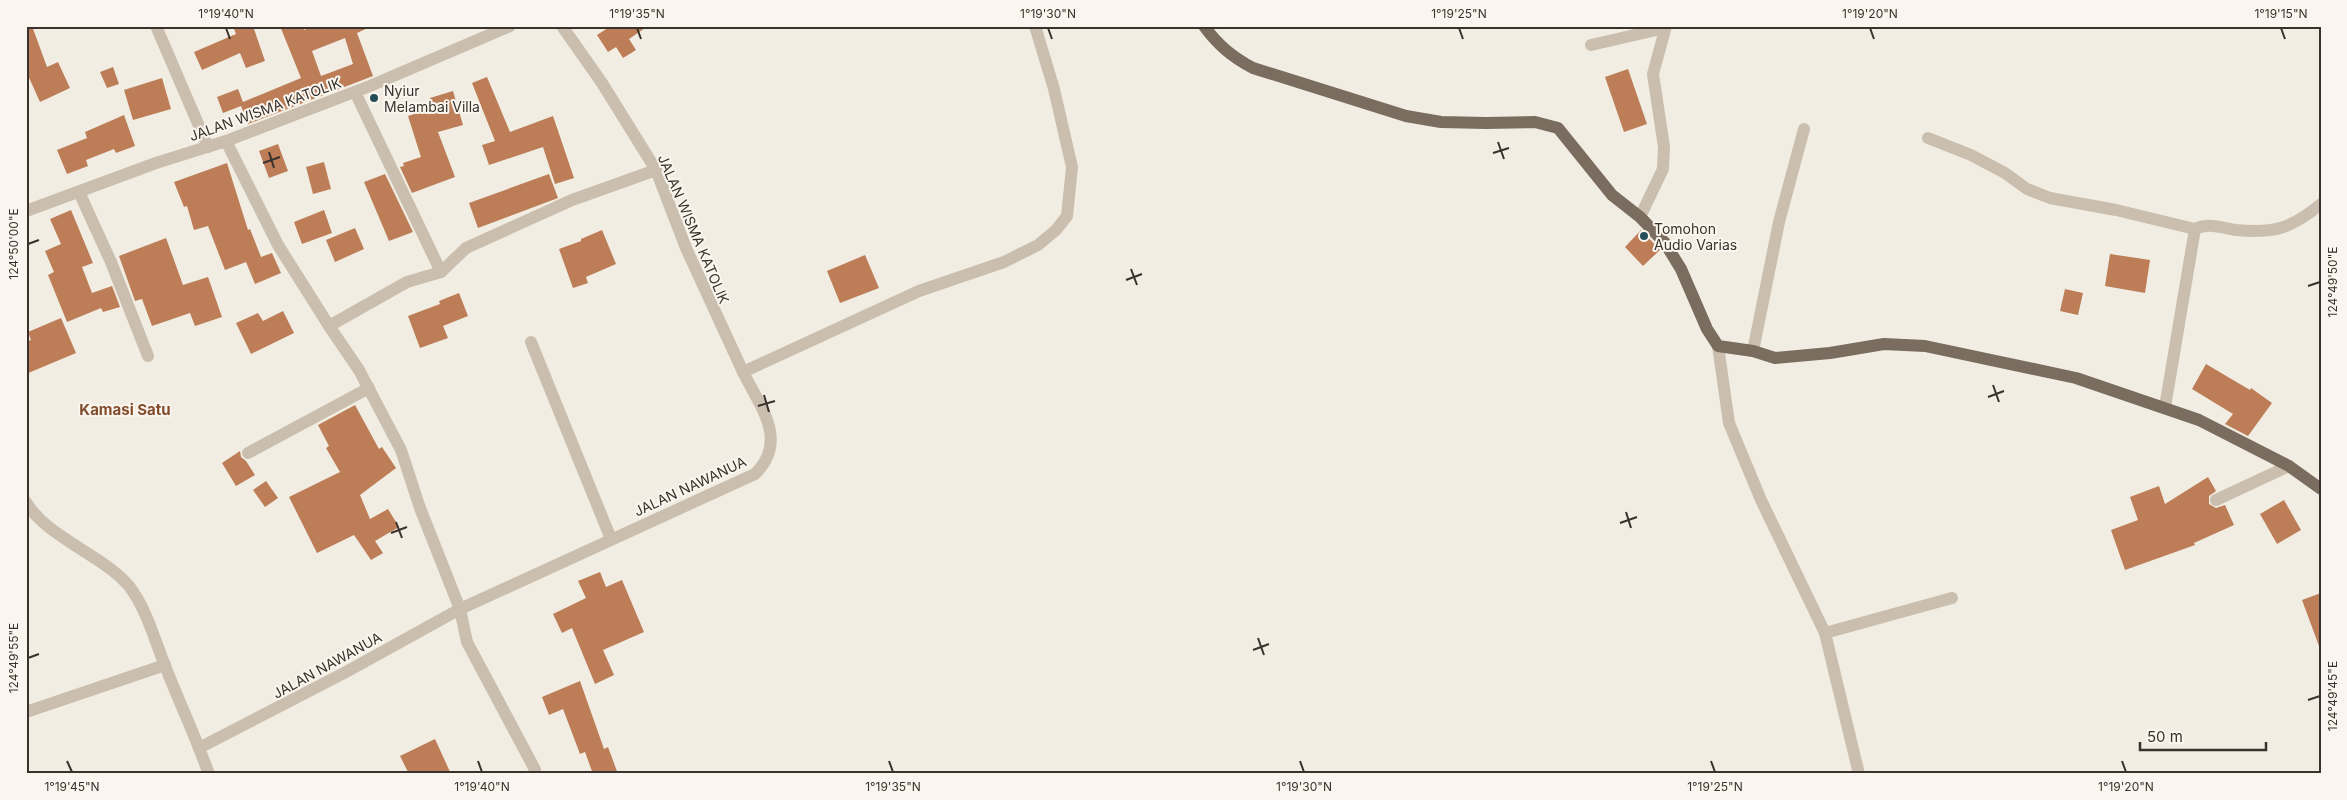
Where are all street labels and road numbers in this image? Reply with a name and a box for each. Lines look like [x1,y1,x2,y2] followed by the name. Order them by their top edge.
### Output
[187,73,344,144] street label: JALAN WISMA KATOLIK
[655,152,733,307] street label: JALAN WISMA KATOLIK
[631,452,749,519] street label: JALAN NAWANUA
[270,628,385,702] street label: JALAN NAWANUA

